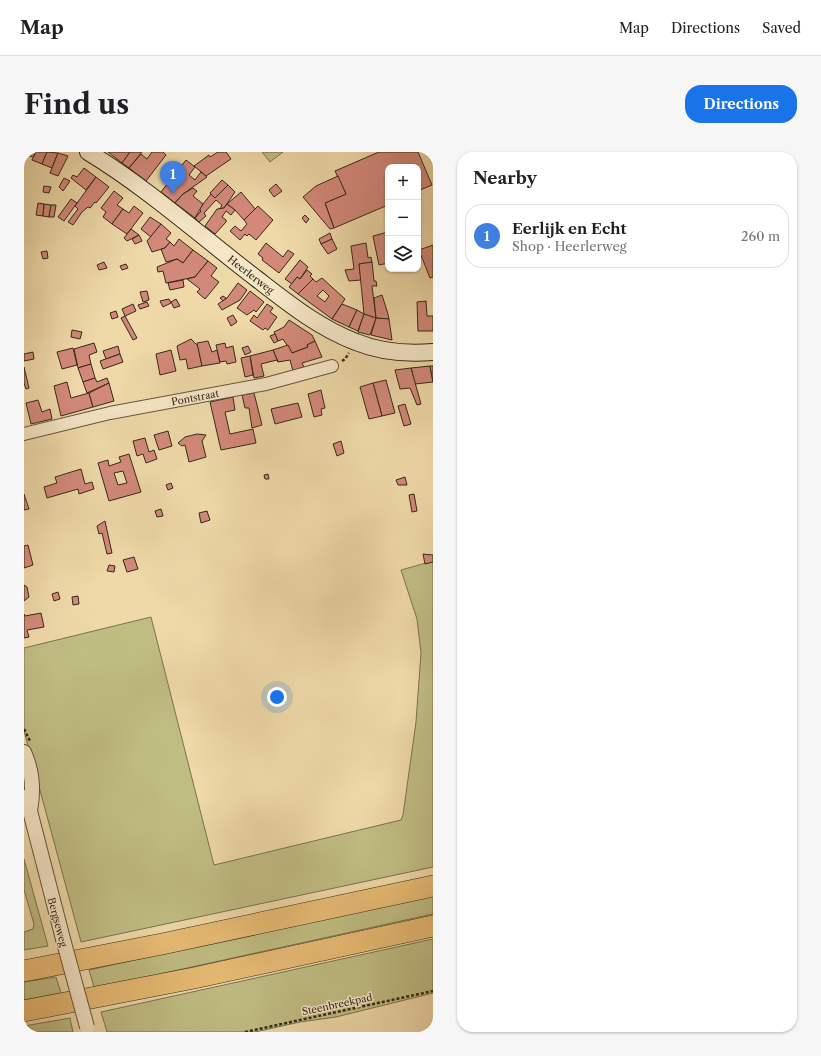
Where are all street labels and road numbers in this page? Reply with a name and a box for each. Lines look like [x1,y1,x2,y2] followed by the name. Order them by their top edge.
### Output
[225,253,277,297] street label: Heerlerweg
[170,387,221,409] street label: Pontstraat
[45,896,71,949] street label: Bergseweg
[301,991,373,1018] street label: Steenbreekpad

